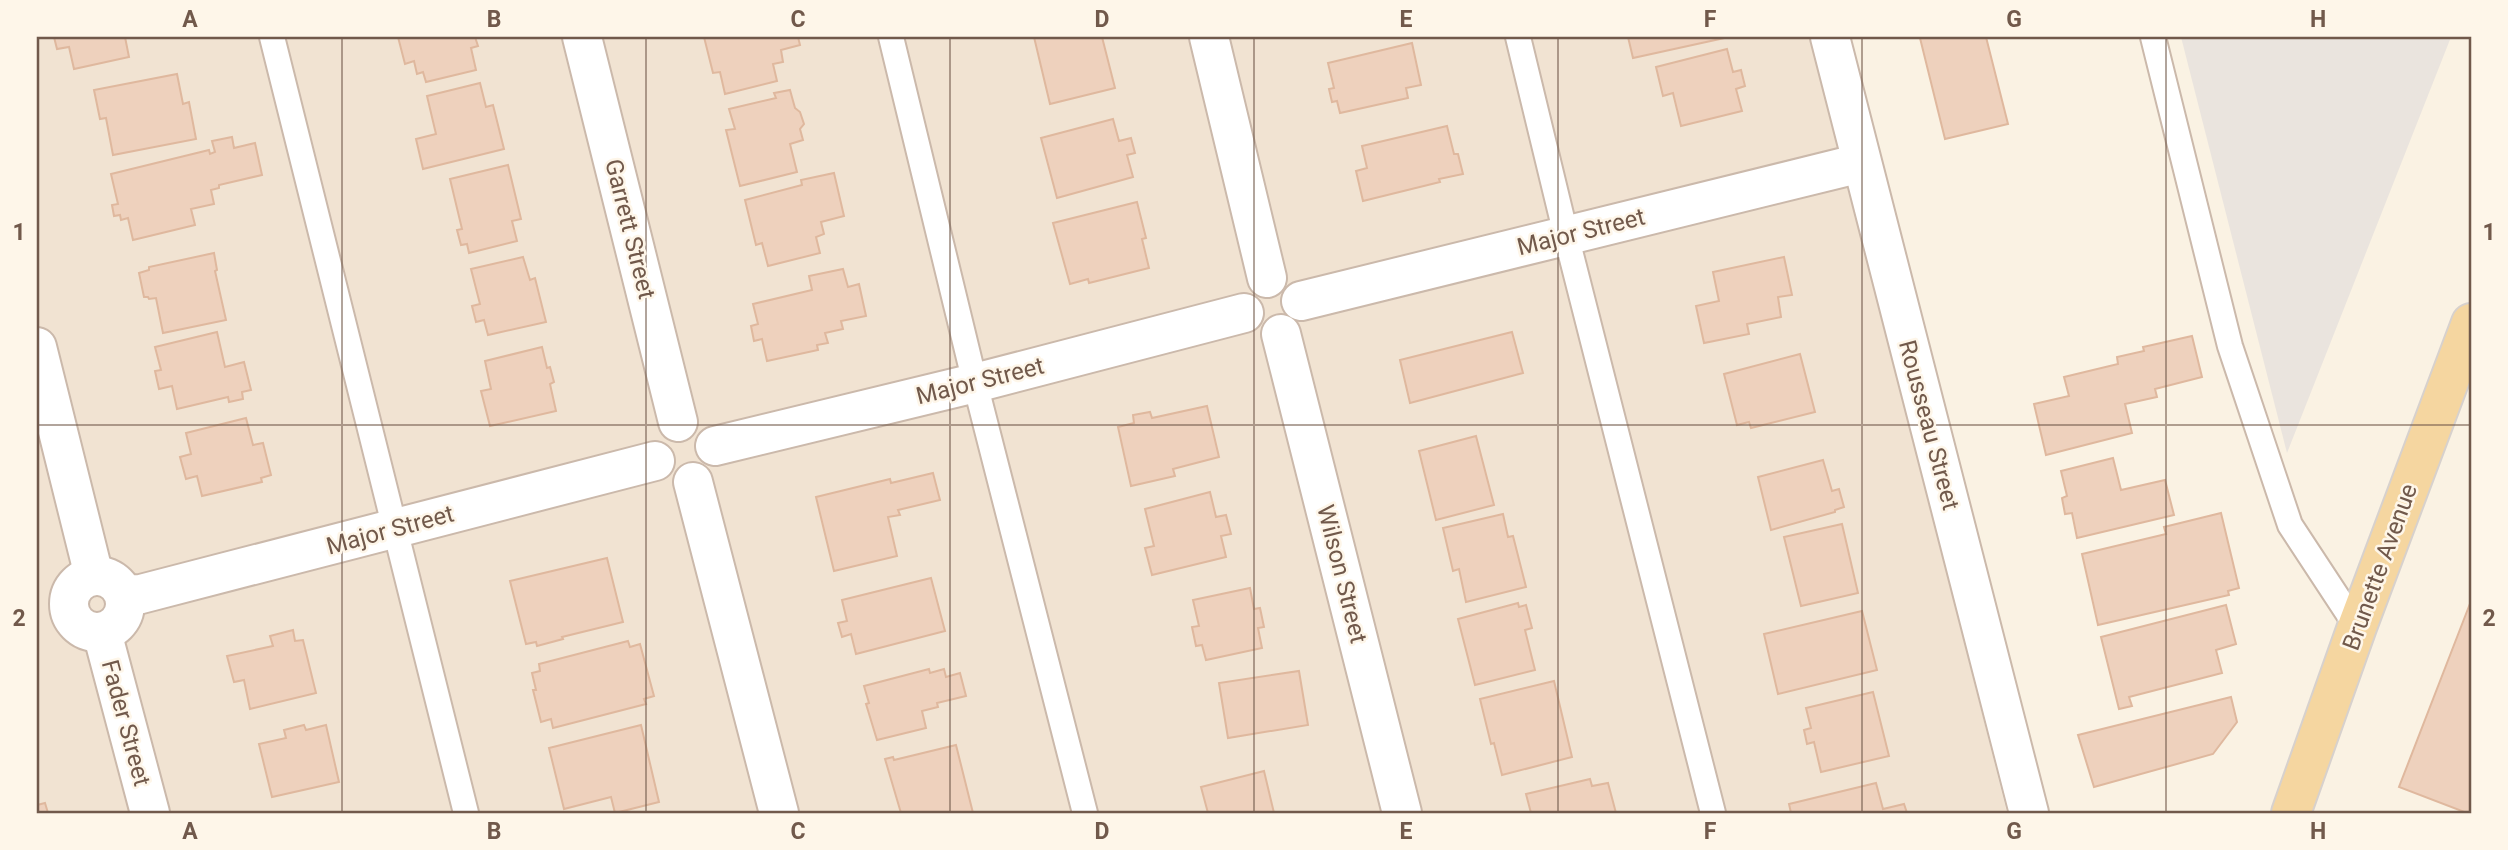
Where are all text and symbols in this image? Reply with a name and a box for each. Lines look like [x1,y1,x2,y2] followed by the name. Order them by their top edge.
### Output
[182,6,198,33] text: A
[487,6,501,33] text: B
[790,6,806,33] text: C
[1095,6,1109,33] text: D
[1400,6,1413,33] text: E
[1704,6,1717,33] text: F
[2006,6,2022,33] text: G
[2310,6,2326,33] text: H
[599,156,661,302] street label: Garrett Street
[1514,203,1648,261] street label: Major Street
[12,219,26,246] text: 1
[2482,219,2496,246] text: 1
[1893,337,1965,513] street label: Rousseau Street
[913,352,1047,410] street label: Major Street
[2337,480,2423,654] street label: Brunette Avenue
[323,500,457,560] street label: Major Street
[1311,502,1373,646] street label: Wilson Street
[12,605,26,632] text: 2
[2482,605,2496,632] text: 2
[96,657,156,789] street label: Fader Street
[182,818,198,845] text: A
[487,818,501,845] text: B
[790,818,806,845] text: C
[1095,818,1109,845] text: D
[1400,818,1413,845] text: E
[1704,818,1717,845] text: F
[2006,818,2022,845] text: G
[2310,818,2326,845] text: H

